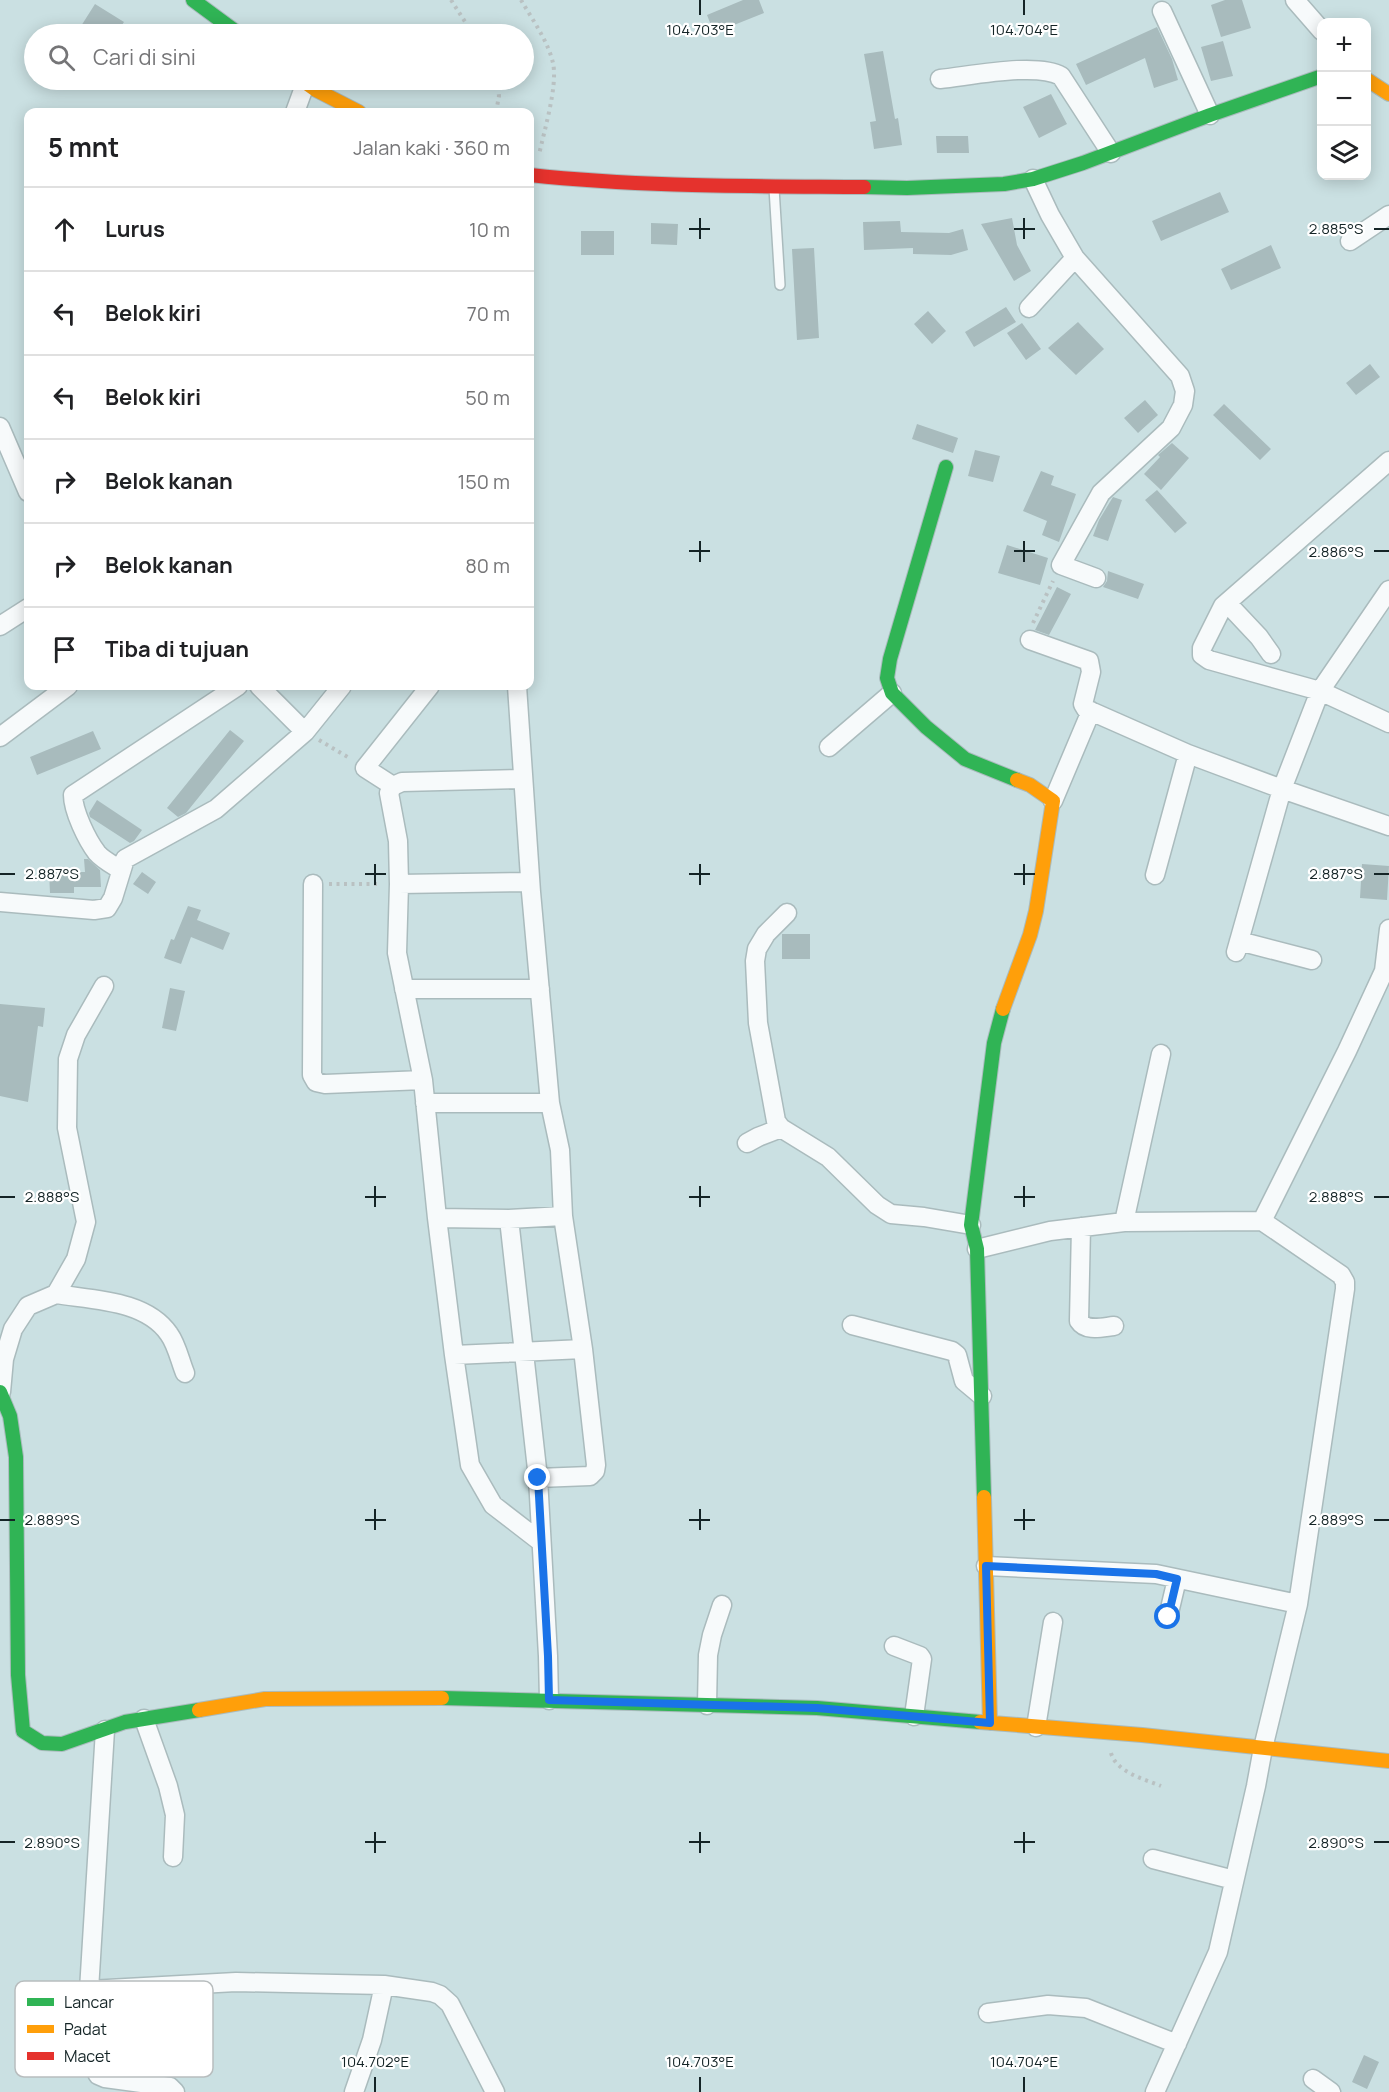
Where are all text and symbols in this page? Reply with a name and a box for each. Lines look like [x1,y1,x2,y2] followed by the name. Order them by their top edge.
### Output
[1317,18,1371,180] map controls
[1317,18,1371,72] button: +
[666,19,734,40] text: 104.703°E
[990,19,1058,40] text: 104.704°E
[24,24,534,90] search box
[45,41,78,74] icon: search
[93,42,196,72] text: Cari di sini
[1317,72,1371,126] button: −
[1317,126,1371,180] button: layers
[48,129,119,165] text: 5 mnt
[353,134,510,161] text: Jalan kaki · 360 m
[48,213,81,246] icon: ahead
[105,214,165,244] text: Lurus
[469,216,510,243] text: 10 m
[1309,218,1363,239] text: 2.885°S
[48,297,81,330] icon: left
[105,298,201,328] text: Belok kiri
[467,300,510,327] text: 70 m
[48,381,81,414] icon: left
[105,382,201,412] text: Belok kiri
[465,384,510,411] text: 50 m
[48,465,81,498] icon: right
[105,466,233,496] text: Belok kanan
[457,468,510,495] text: 150 m
[1308,541,1364,562] text: 2.886°S
[48,549,81,582] icon: right
[105,550,233,580] text: Belok kanan
[465,552,510,579] text: 80 m
[48,633,81,666] icon: arrive
[105,634,249,664] text: Tiba di tujuan
[25,863,79,884] text: 2.887°S
[1309,863,1363,884] text: 2.887°S
[25,1186,79,1207] text: 2.888°S
[1309,1186,1363,1207] text: 2.888°S
[524,1464,550,1490] route end
[24,1509,80,1530] text: 2.889°S
[1308,1509,1364,1530] text: 2.889°S
[1154,1603,1180,1629] route start
[24,1832,80,1853] text: 2.890°S
[1308,1832,1364,1853] text: 2.890°S
[15,1981,213,2077] legend
[64,1991,114,2013] text: Lancar
[64,2018,107,2040] text: Padat
[64,2045,111,2067] text: Macet
[341,2051,409,2072] text: 104.702°E
[666,2051,734,2072] text: 104.703°E
[990,2051,1058,2072] text: 104.704°E

